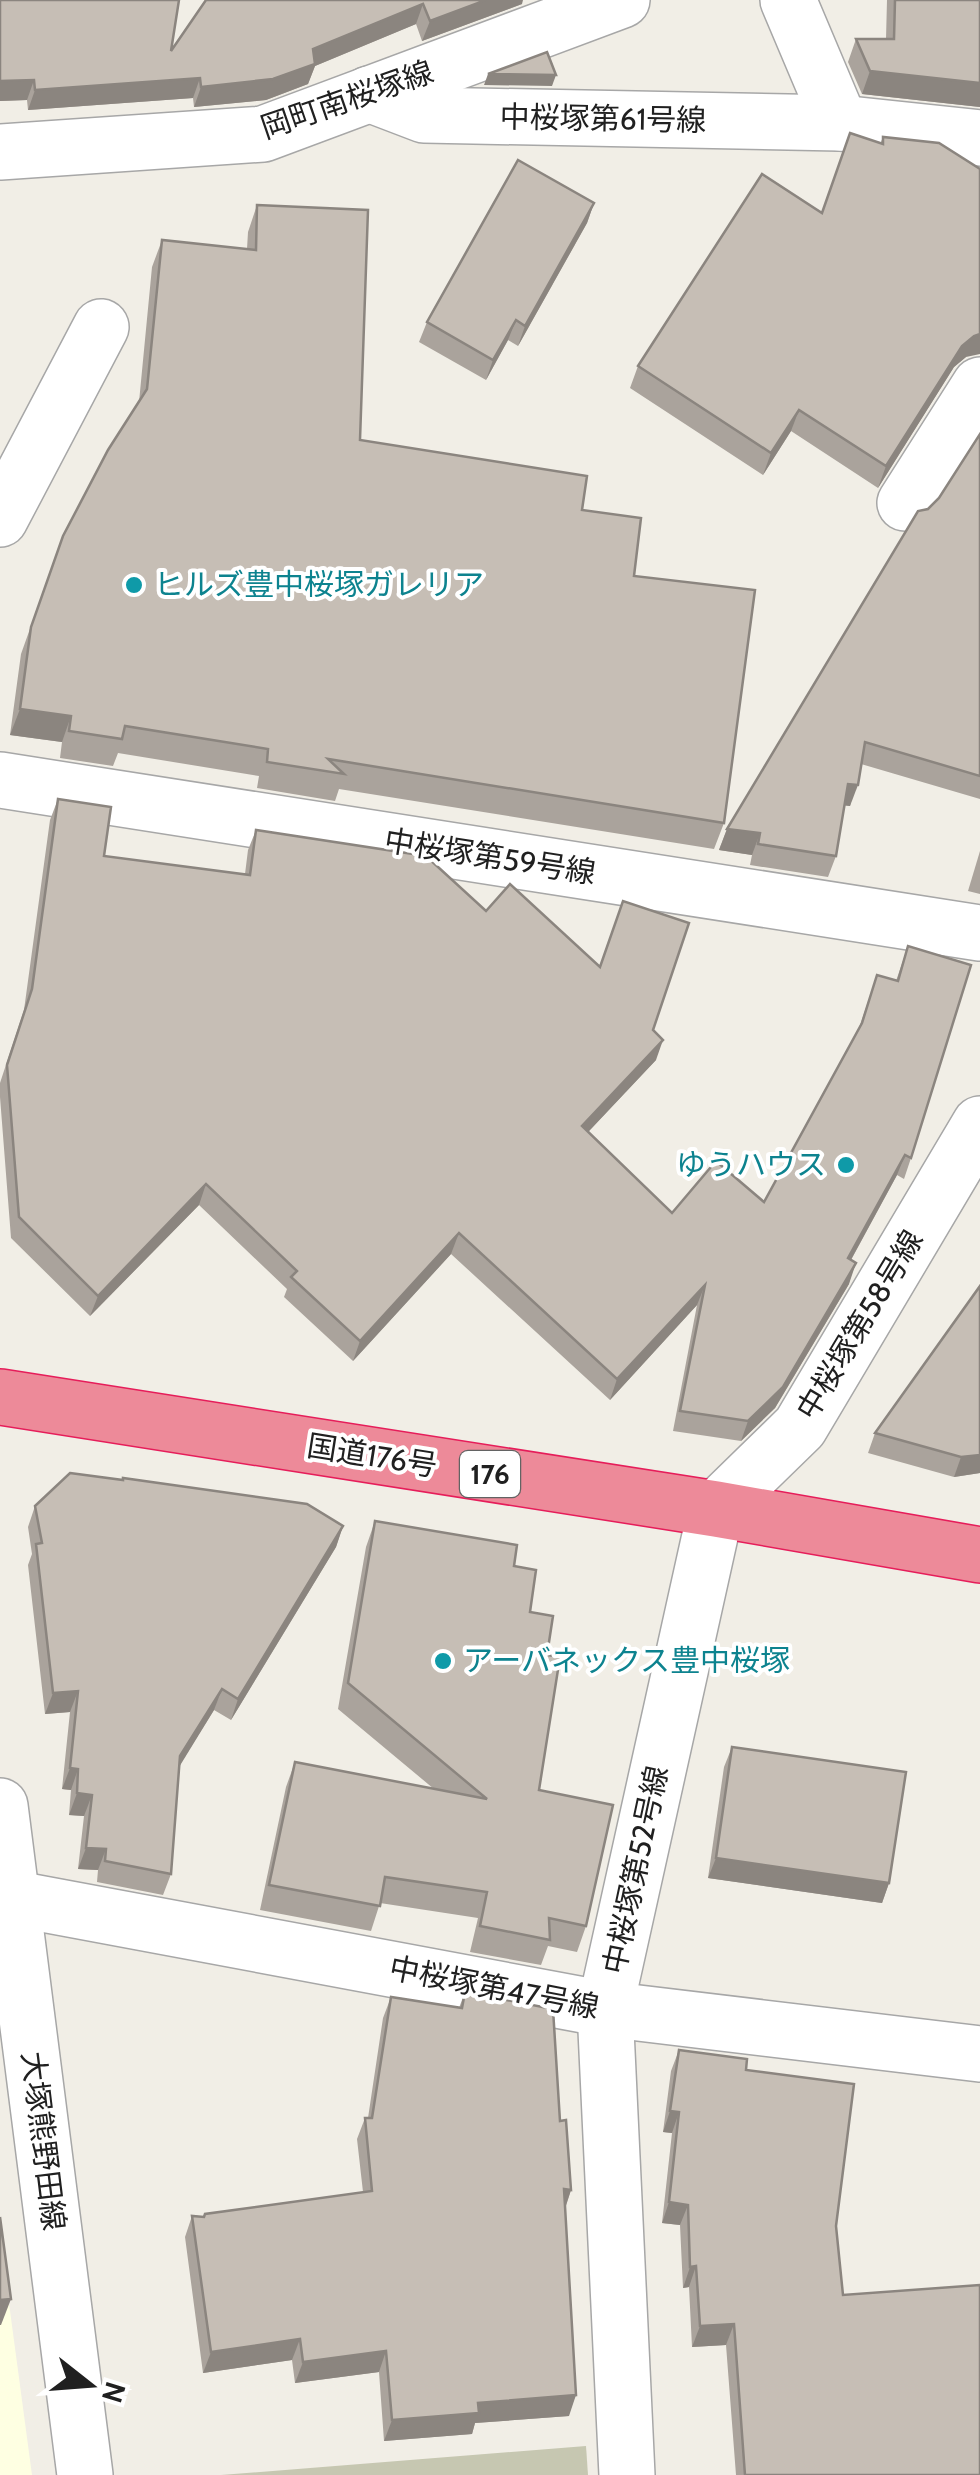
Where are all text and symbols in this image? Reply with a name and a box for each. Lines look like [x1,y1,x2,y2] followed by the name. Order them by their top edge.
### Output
[256,53,438,146] street label: 岡町南桜塚線
[499,98,707,139] street label: 中桜塚第61号線
[154,566,484,603] place label: ヒルズ豊中桜塚ガレリア
[123,574,145,596] marker: ヒルズ豊中桜塚ガレリア
[382,822,598,891] street label: 中桜塚第59号線
[676,1146,826,1183] place label: ゆうハウス
[835,1154,857,1176] marker: ゆうハウス
[788,1223,931,1426] street label: 中桜塚第58号線
[304,1427,440,1484] street label: 国道176号
[460,1451,520,1497] road number: 176
[463,1642,790,1679] place label: アーバネックス豊中桜塚
[432,1650,454,1672] marker: アーバネックス豊中桜塚
[595,1762,676,1977] street label: 中桜塚第52号線
[386,1949,602,2026] street label: 中桜塚第47号線
[14,2049,73,2233] street label: 大塚熊野田線
[40,2335,140,2435] north arrow
[95,2378,133,2407] text: N

